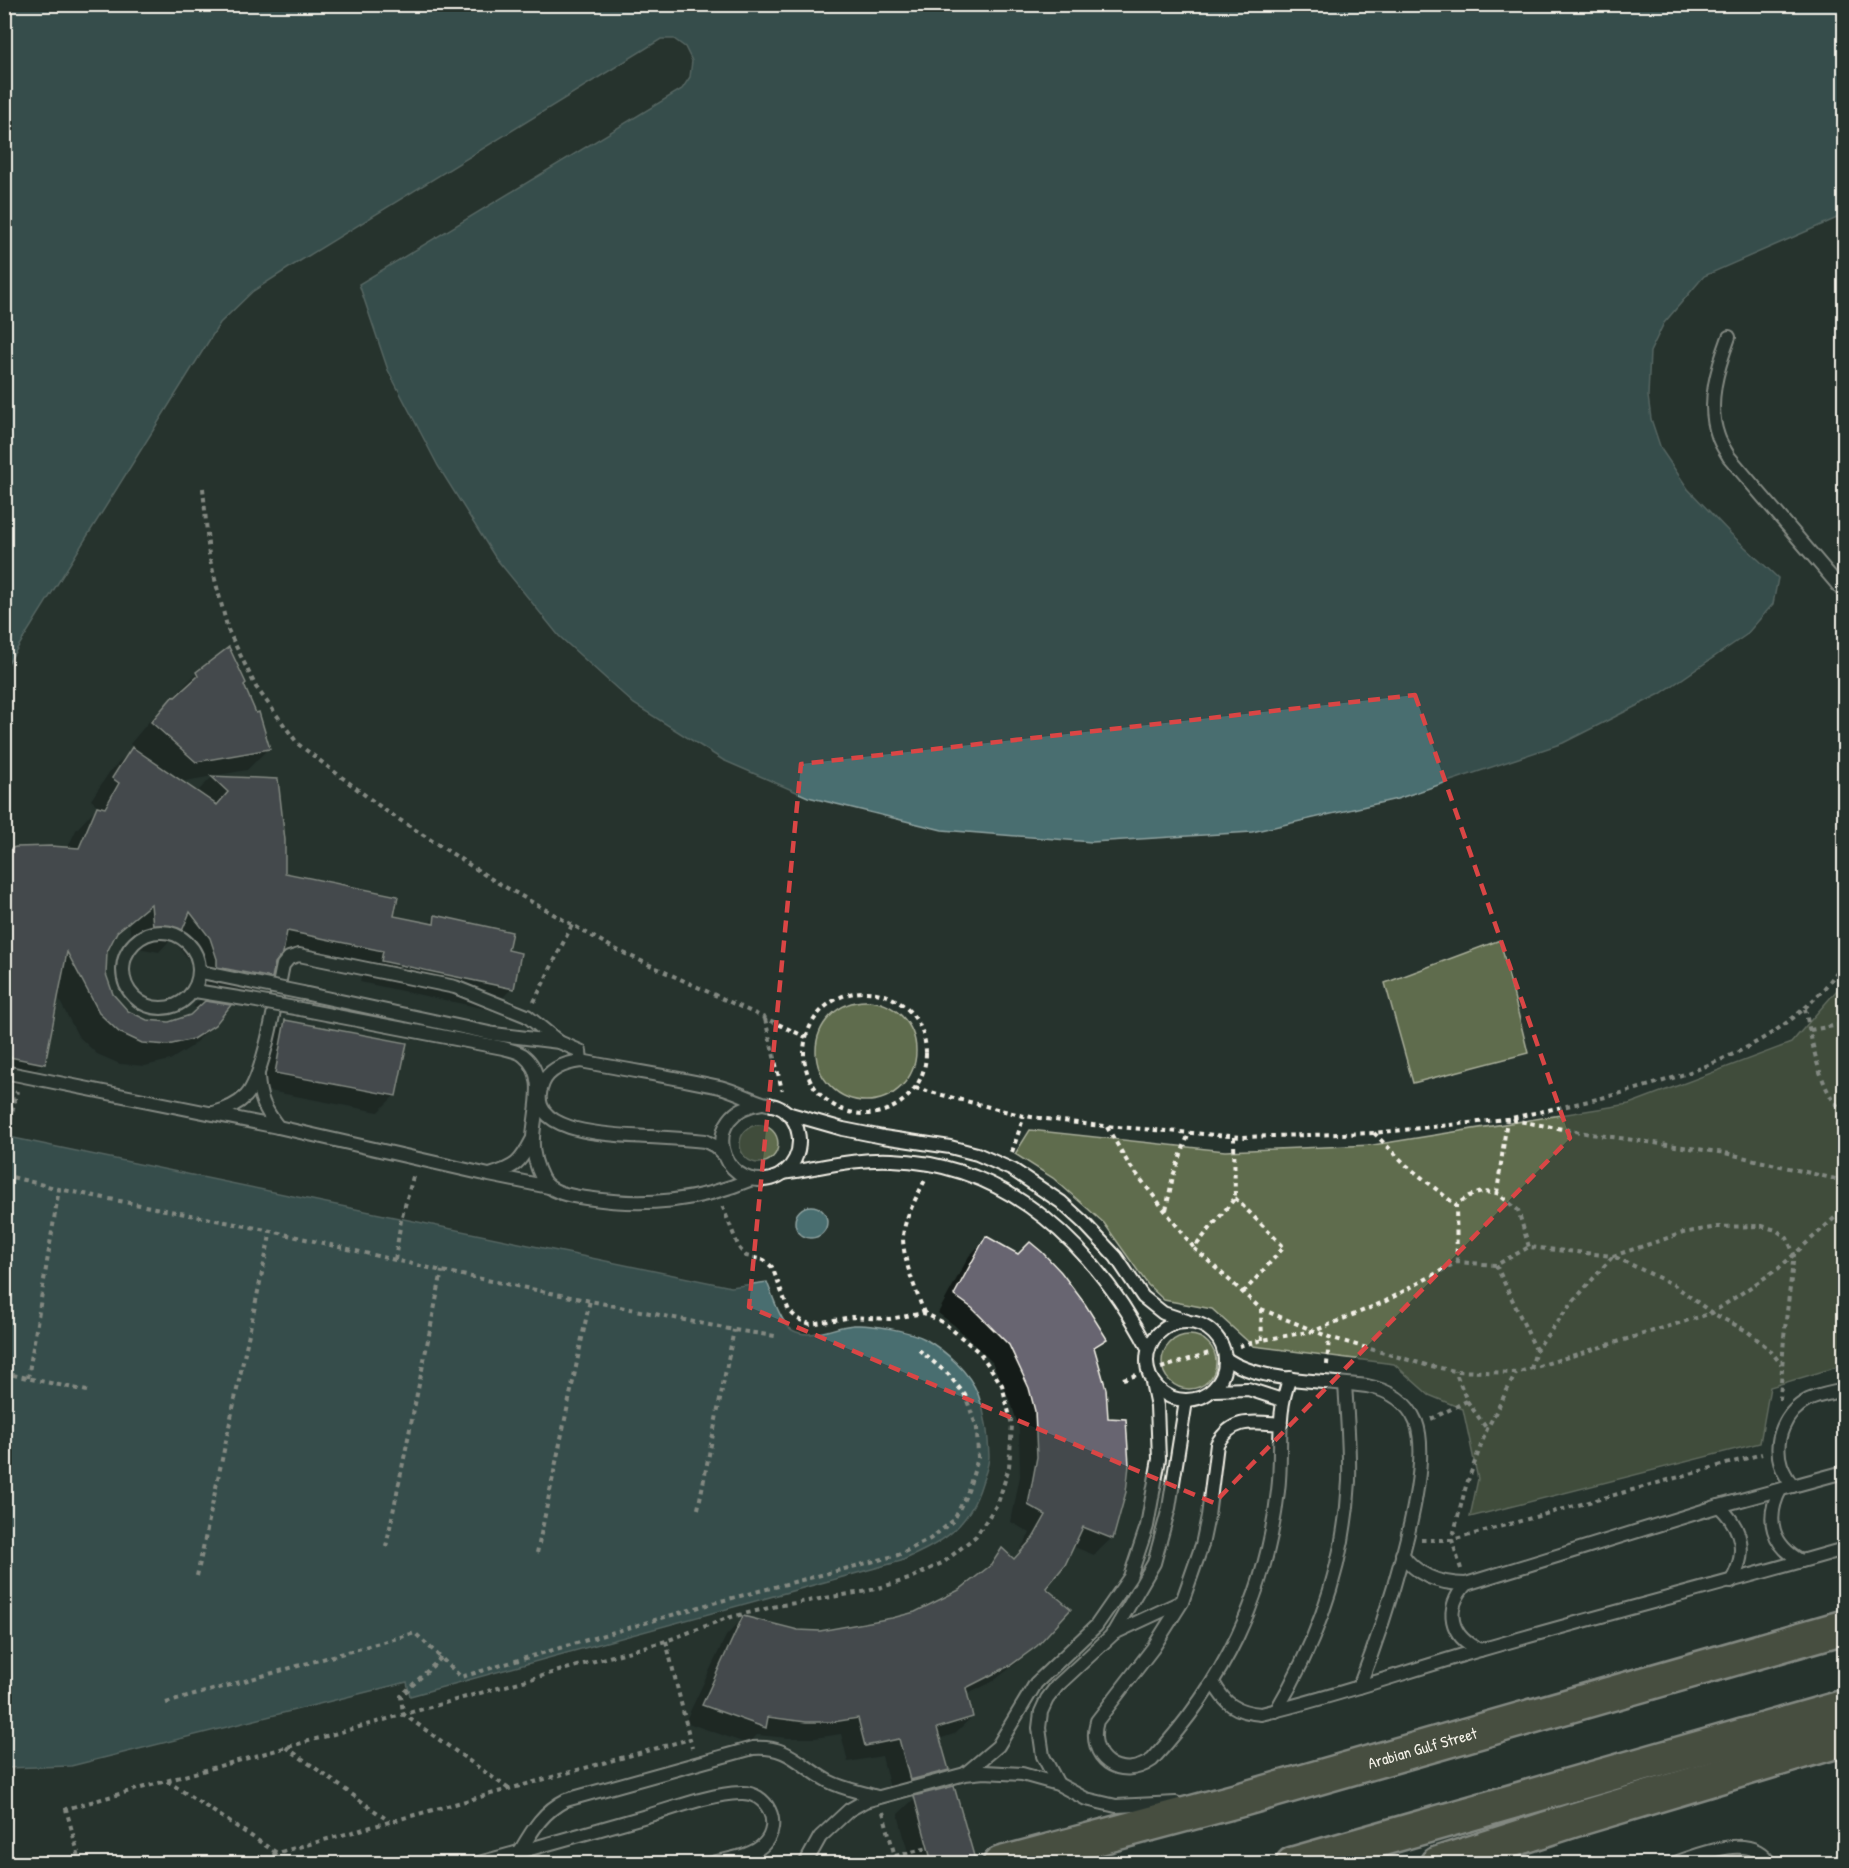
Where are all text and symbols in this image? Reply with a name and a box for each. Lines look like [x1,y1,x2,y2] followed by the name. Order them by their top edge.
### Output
[1365,1721,1480,1774] street label: Arabian Gulf Street

